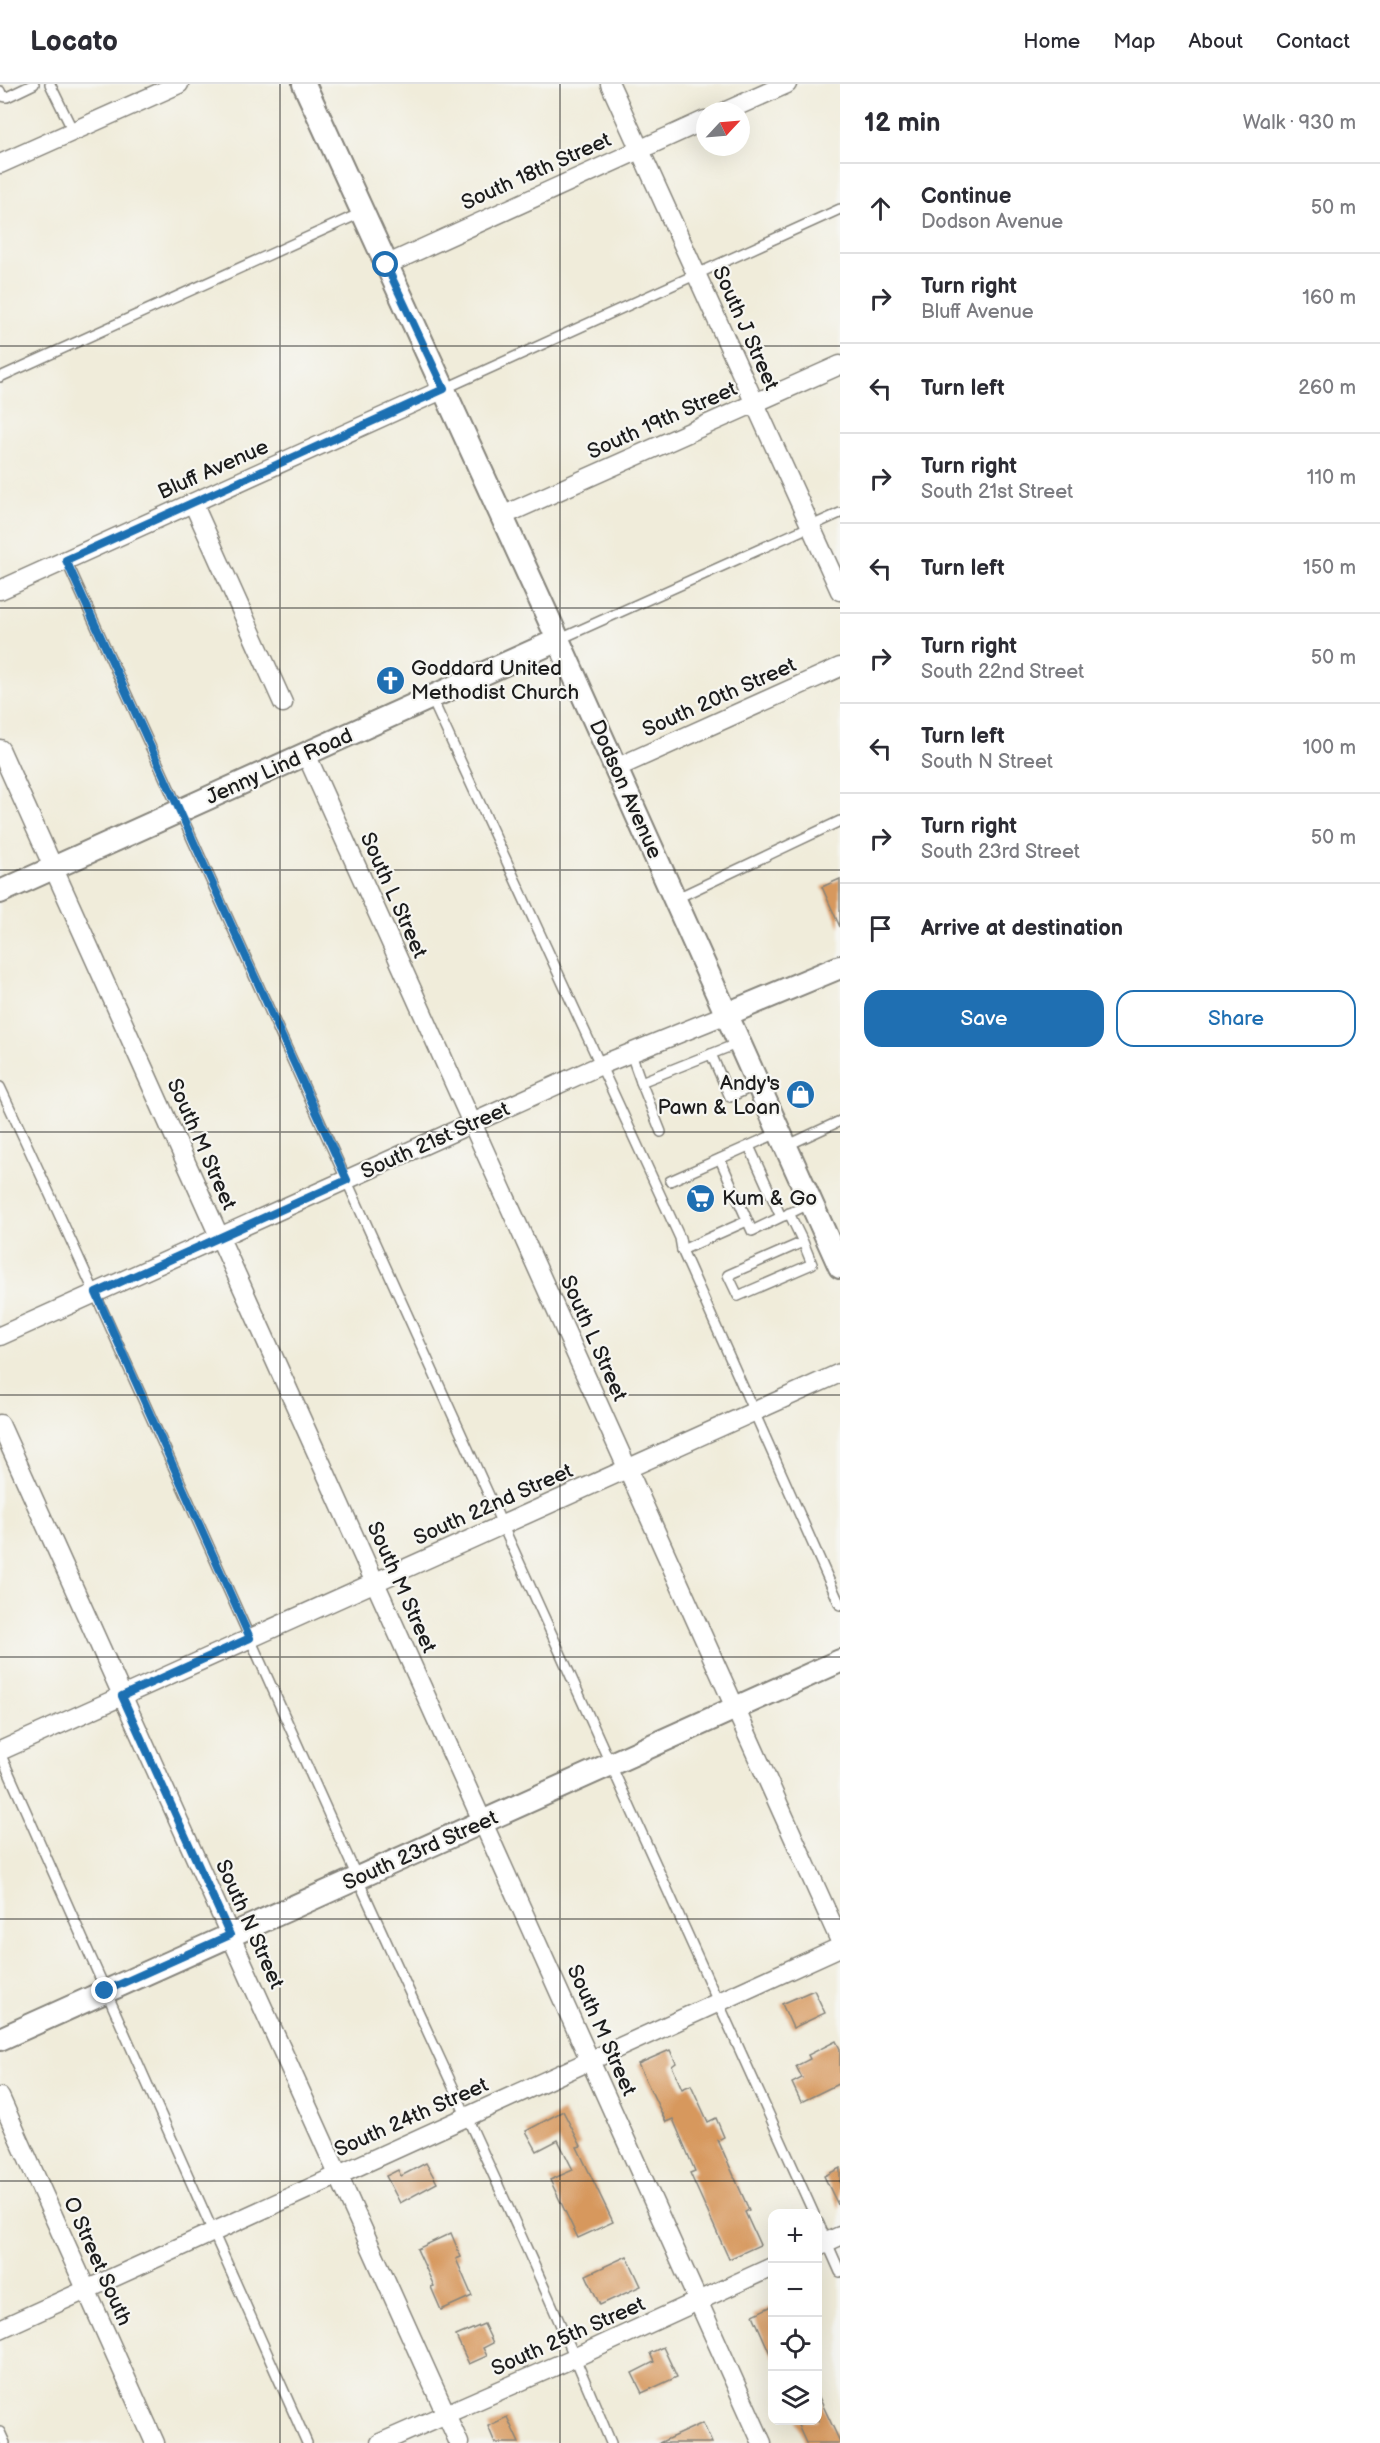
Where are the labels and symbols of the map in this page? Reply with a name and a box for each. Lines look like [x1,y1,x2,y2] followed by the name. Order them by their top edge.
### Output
[696,102,750,156] north arrow
[457,127,615,216] street label: South 18th Street
[372,251,398,277] route start
[707,262,784,395] street label: South J Street
[584,376,741,465] street label: South 19th Street
[154,434,272,505] street label: Bluff Avenue
[638,652,800,743] street label: South 20th Street
[411,656,579,705] place label: Goddard United Methodist Church
[374,664,406,696] church icon: Goddard United Methodist Church
[584,716,667,862] street label: Dodson Avenue
[202,723,356,810] street label: Jenny Lind Road
[355,829,433,962] street label: South L Street
[657,1071,780,1120] place label: Andy's Pawn & Loan
[161,1075,242,1214] street label: South M Street
[785,1079,817,1111] shop icon: Andy's Pawn & Loan
[357,1096,514,1184] street label: South 21st Street
[685,1182,717,1214] supermarket icon: Kum & Go
[722,1186,817,1211] place label: Kum & Go
[555,1272,633,1405] street label: South L Street
[410,1458,577,1551] street label: South 22nd Street
[361,1518,442,1657] street label: South M Street
[339,1805,502,1896] street label: South 23rd Street
[210,1856,289,1993] street label: South N Street
[561,1961,642,2100] street label: South M Street
[91,1977,117,2003] route end
[330,2072,492,2163] street label: South 24th Street
[58,2193,137,2329] street label: O Street South
[488,2291,649,2381] street label: South 25th Street

